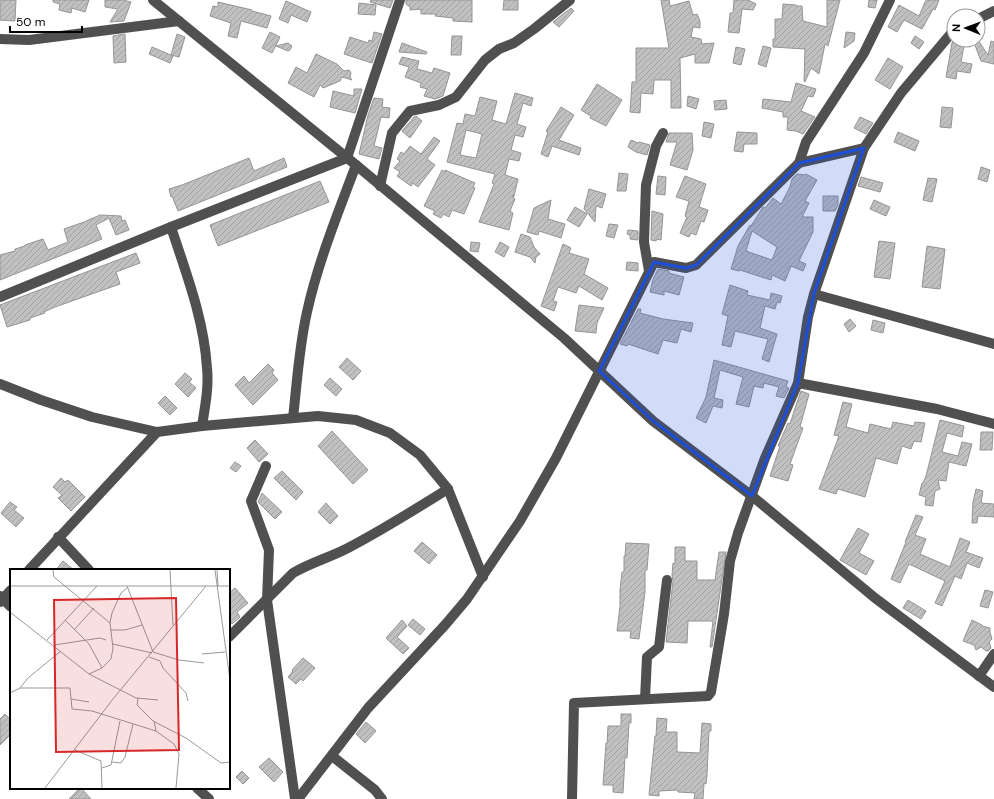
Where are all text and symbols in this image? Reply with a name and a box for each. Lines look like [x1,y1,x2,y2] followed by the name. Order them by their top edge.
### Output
[10,8,82,34] scale bar
[946,8,986,48] north arrow
[16,14,45,30] text: 50 m
[949,24,963,32] text: N
[10,569,230,789] inset map

